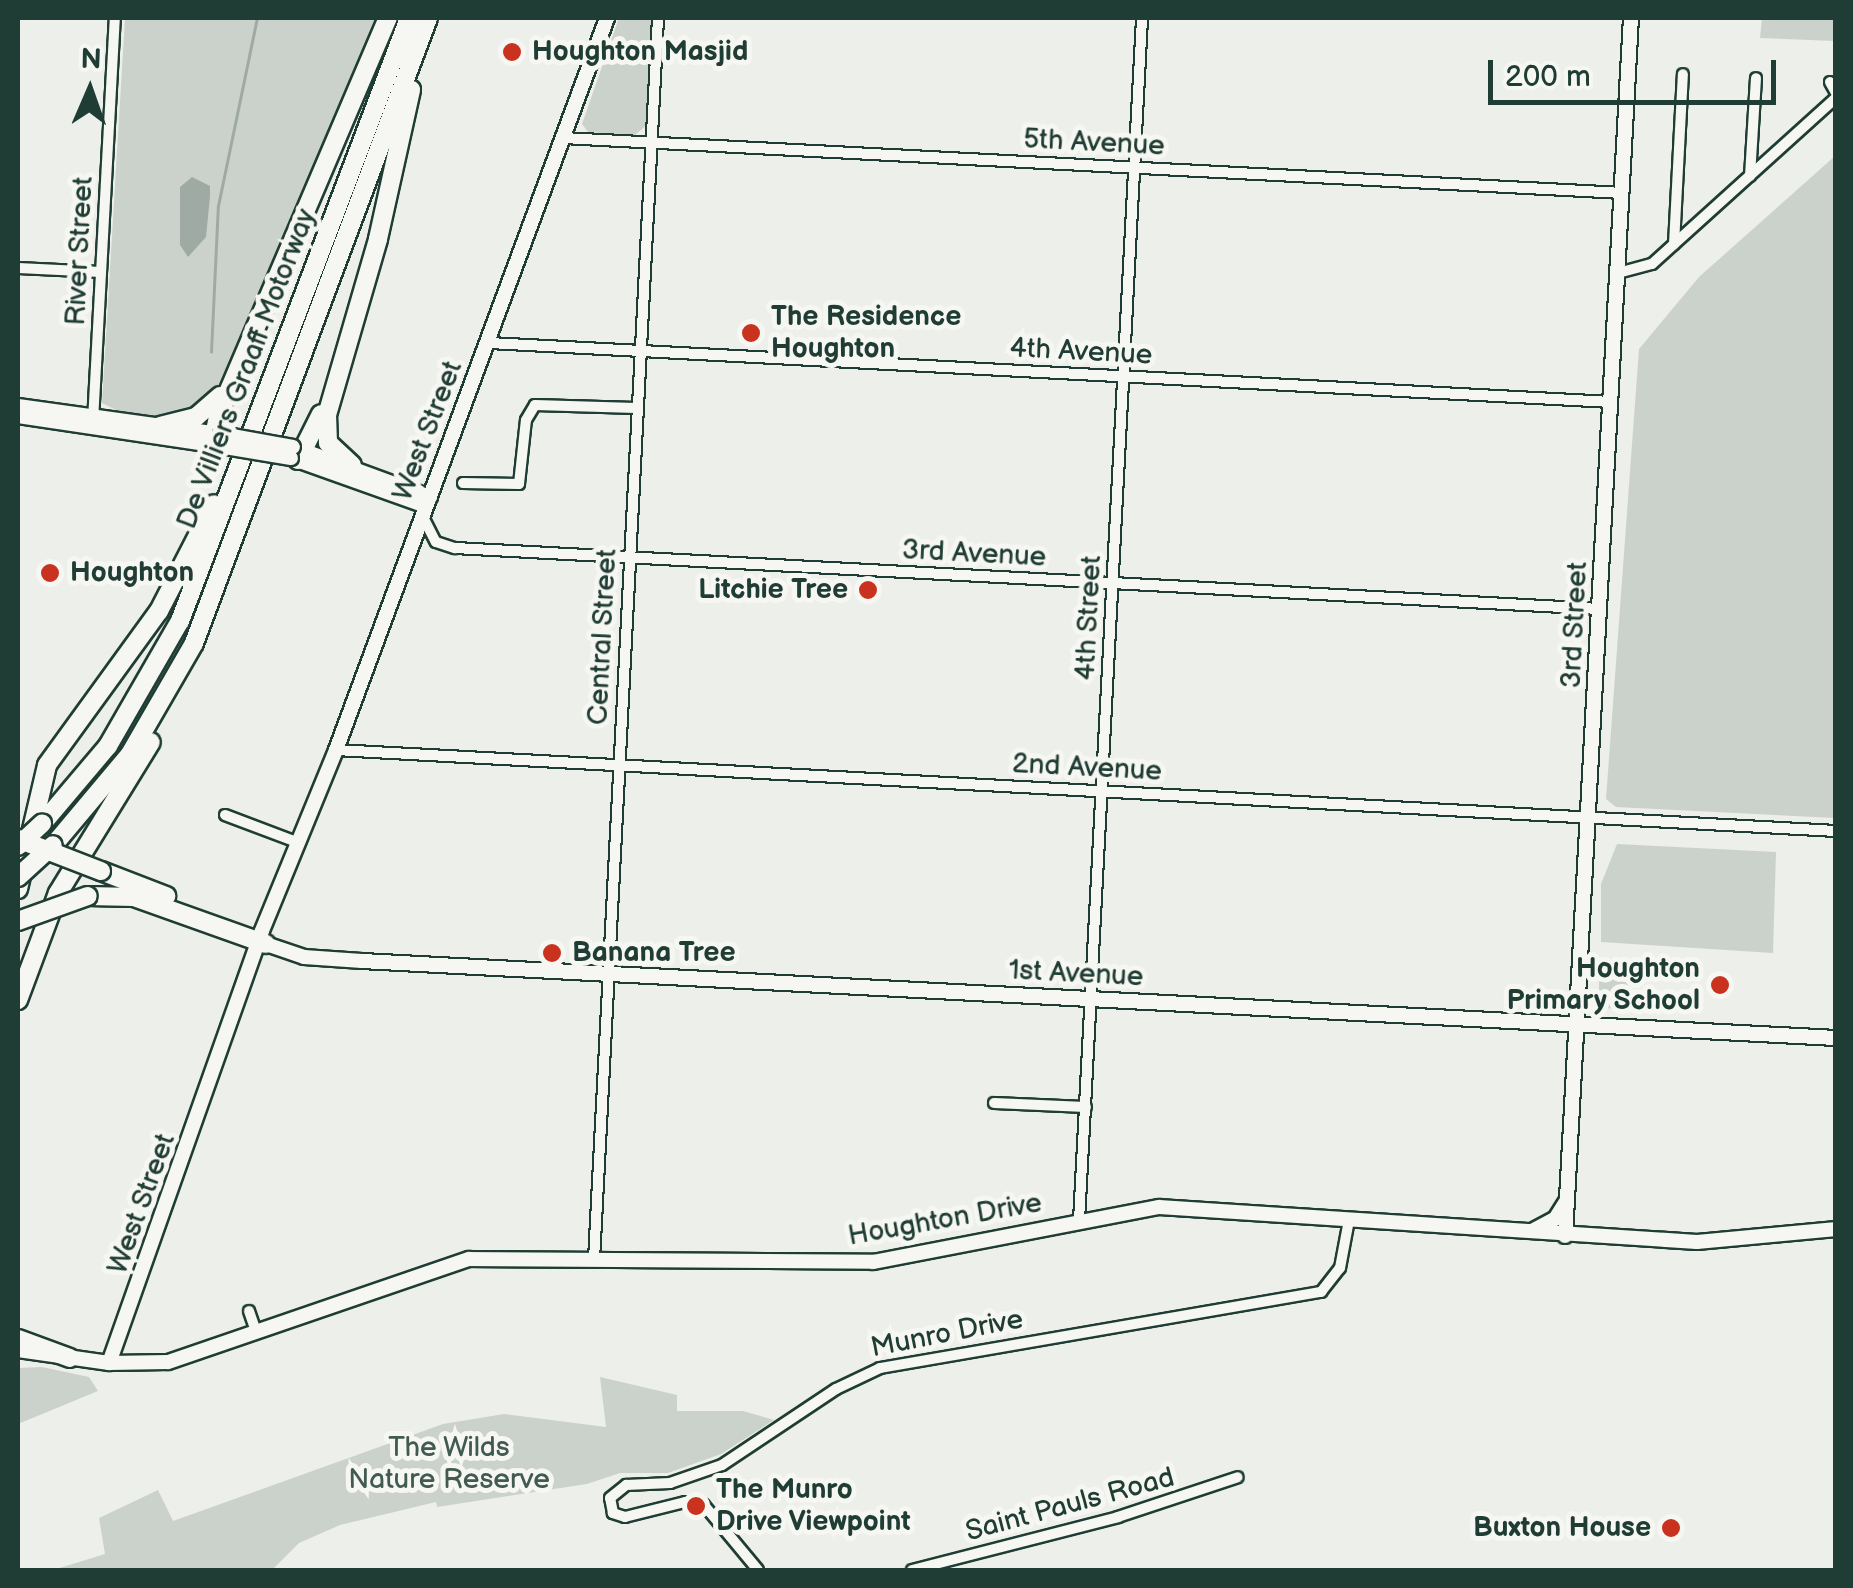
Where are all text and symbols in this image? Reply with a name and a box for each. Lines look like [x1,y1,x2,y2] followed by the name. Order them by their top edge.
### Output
[532,35,748,69] place label: Houghton Masjid
[40,40,140,140] north arrow
[1493,40,1780,102] scale bar
[501,41,523,63] marker: Houghton Masjid
[80,43,102,76] text: N
[1505,59,1591,95] text: 200 m
[1022,123,1166,163] street label: 5th Avenue
[59,175,101,327] street label: River Street
[170,204,324,534] street label: De Villiers Graaff Motorway
[771,300,961,366] place label: The Residence Houghton
[740,322,762,344] marker: The Residence Houghton
[1009,331,1153,373] street label: 4th Avenue
[386,356,470,506] street label: West Street
[901,533,1047,575] street label: 3rd Avenue
[582,548,624,726] street label: Central Street
[1069,554,1109,682] street label: 4th Street
[70,556,194,590] place label: Houghton
[1555,561,1595,689] street label: 3rd Street
[39,562,61,584] marker: Houghton
[698,573,848,607] place label: Litchie Tree
[857,579,879,601] marker: Litchie Tree
[1011,747,1163,789] street label: 2nd Avenue
[572,936,736,970] place label: Banana Tree
[541,942,563,964] marker: Banana Tree
[1506,952,1700,1018] place label: Houghton Primary School
[1008,954,1144,994] street label: 1st Avenue
[1709,974,1731,996] marker: Houghton Primary School
[101,1129,183,1279] street label: West Street
[845,1186,1045,1254] street label: Houghton Drive
[868,1303,1026,1365] street label: Munro Drive
[348,1431,550,1497] park label: The Wilds Nature Reserve
[962,1461,1178,1549] street label: Saint Pauls Road
[716,1473,912,1539] place label: The Munro Drive Viewpoint
[685,1495,707,1517] marker: The Munro Drive Viewpoint
[1473,1511,1651,1545] place label: Buxton House
[1660,1517,1682,1539] marker: Buxton House

